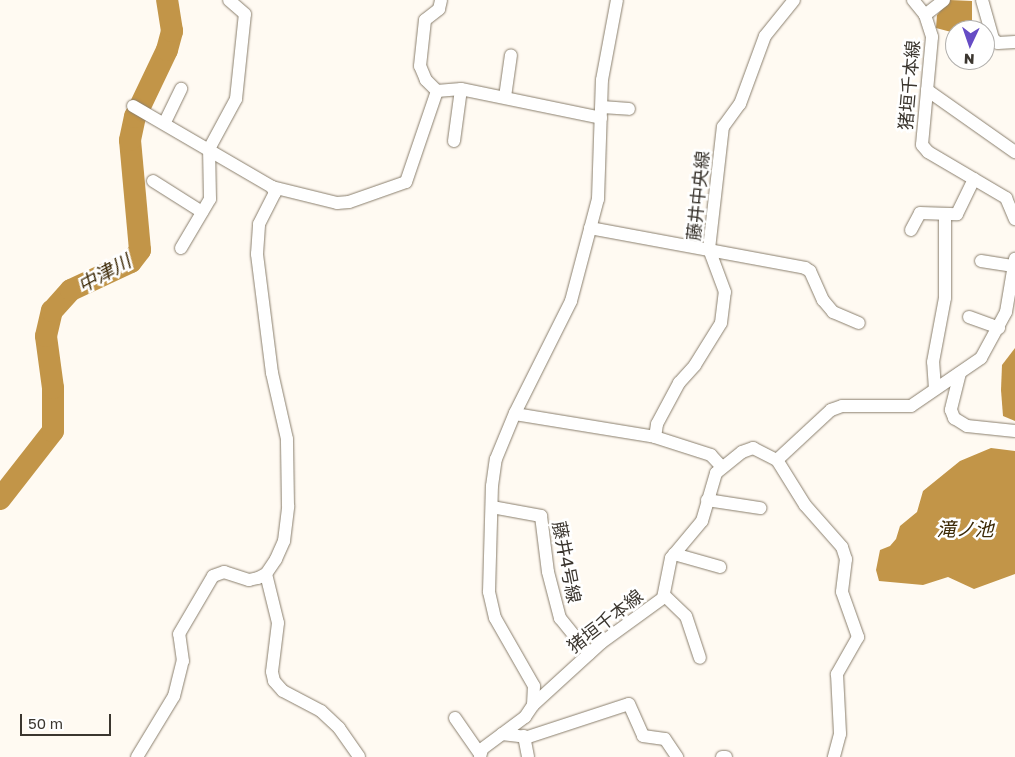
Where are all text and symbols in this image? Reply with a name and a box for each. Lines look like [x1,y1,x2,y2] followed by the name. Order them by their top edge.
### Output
[945,20,995,70] north arrow
[894,39,924,131] street label: 猪垣千本線
[963,51,975,68] text: N
[683,150,713,242] street label: 藤井中央線
[74,249,134,297] water label: 中津川
[937,518,993,540] water label: 滝ノ池
[548,519,586,605] street label: 藤井4号線
[563,585,647,657] street label: 猪垣千本線
[22,704,114,736] scale bar
[28,714,63,732] text: 50 m

